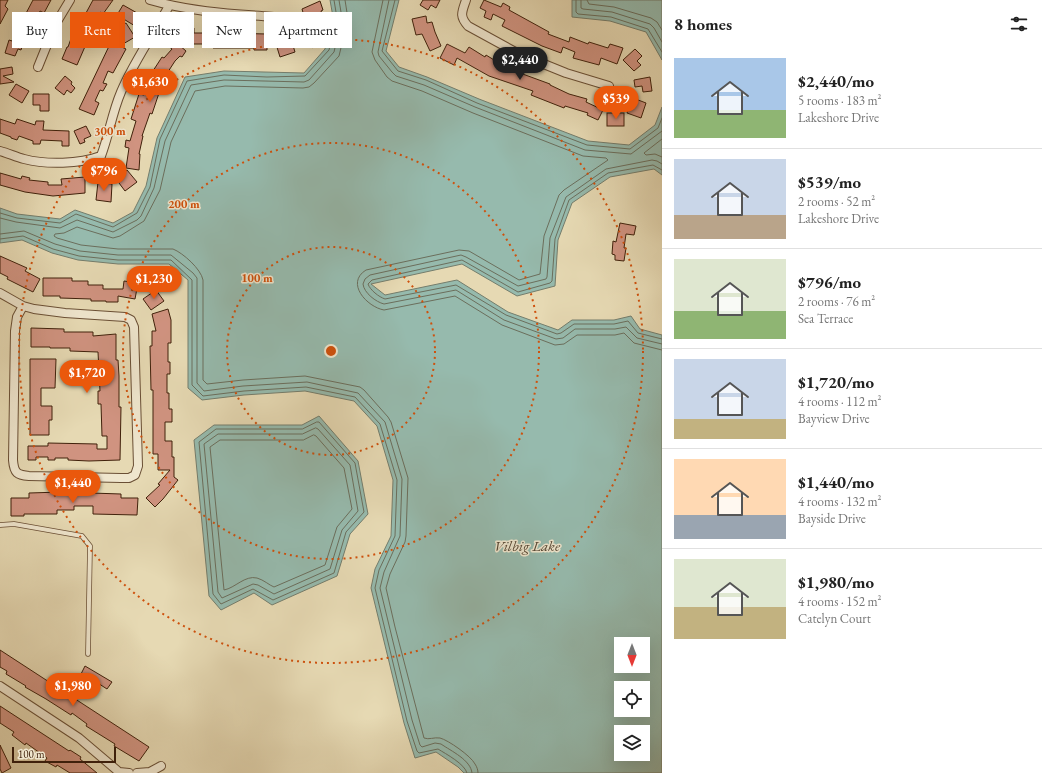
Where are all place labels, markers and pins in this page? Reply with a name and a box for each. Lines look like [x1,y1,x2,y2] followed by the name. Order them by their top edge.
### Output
[487,47,553,81] pin: $2,440
[117,69,183,103] pin: $1,630
[592,86,640,120] pin: $539
[80,158,128,192] pin: $796
[121,266,187,300] pin: $1,230
[324,344,338,358] centre of rings
[54,360,120,394] pin: $1,720
[40,470,106,504] pin: $1,440
[40,673,106,707] pin: $1,980

